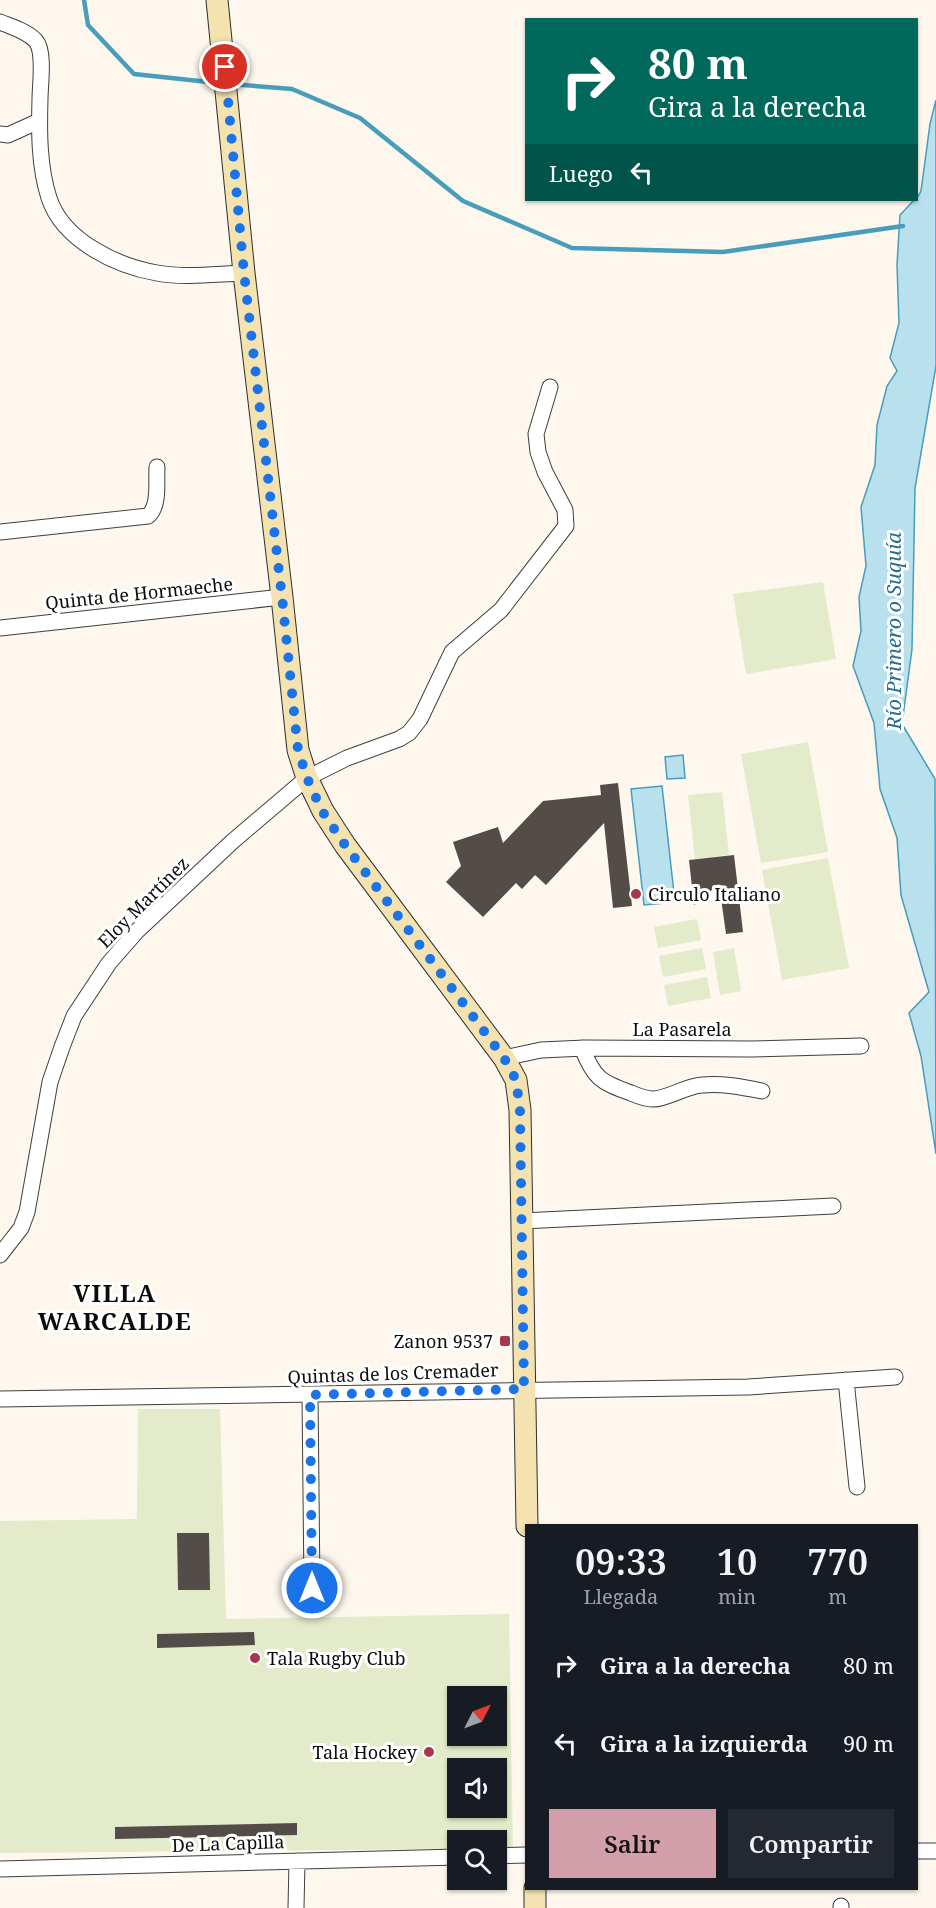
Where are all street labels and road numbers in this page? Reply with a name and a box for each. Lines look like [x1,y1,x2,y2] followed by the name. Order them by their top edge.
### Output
[44,571,234,615] street label: Quinta de Hormaeche
[92,851,194,953] street label: Eloy Martínez
[632,1017,732,1041] street label: La Pasarela
[287,1357,499,1389] street label: Quintas de los Cremader
[171,1829,285,1857] street label: De La Capilla

